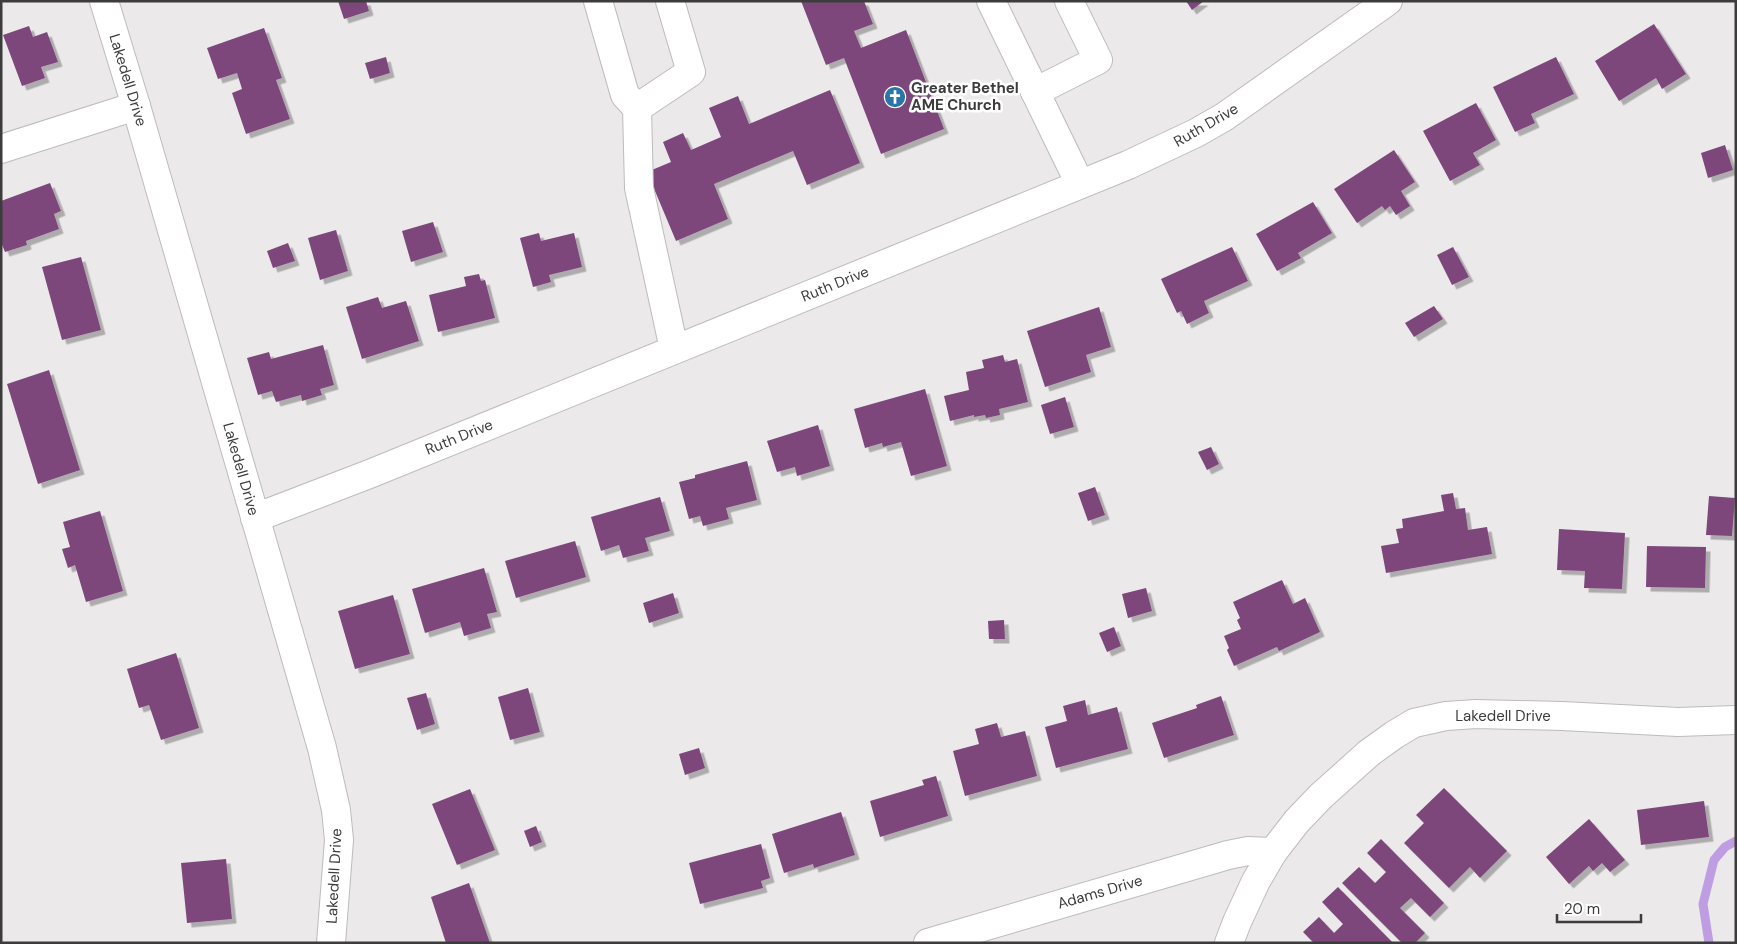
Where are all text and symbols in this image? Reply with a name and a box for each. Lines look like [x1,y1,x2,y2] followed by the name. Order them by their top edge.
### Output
[104,31,152,129] street label: Lakedell Drive
[911,78,1019,115] place label: Greater Bethel AME Church
[883,85,907,109] church icon: Greater Bethel AME Church
[1170,98,1242,152] street label: Ruth Drive
[798,261,872,307] street label: Ruth Drive
[422,414,496,460] street label: Ruth Drive
[218,420,264,518] street label: Lakedell Drive
[1455,706,1551,726] street label: Lakedell Drive
[322,828,346,924] street label: Lakedell Drive
[1055,870,1145,914] street label: Adams Drive
[1557,892,1641,924] scale bar
[1564,899,1600,919] text: 20 m

